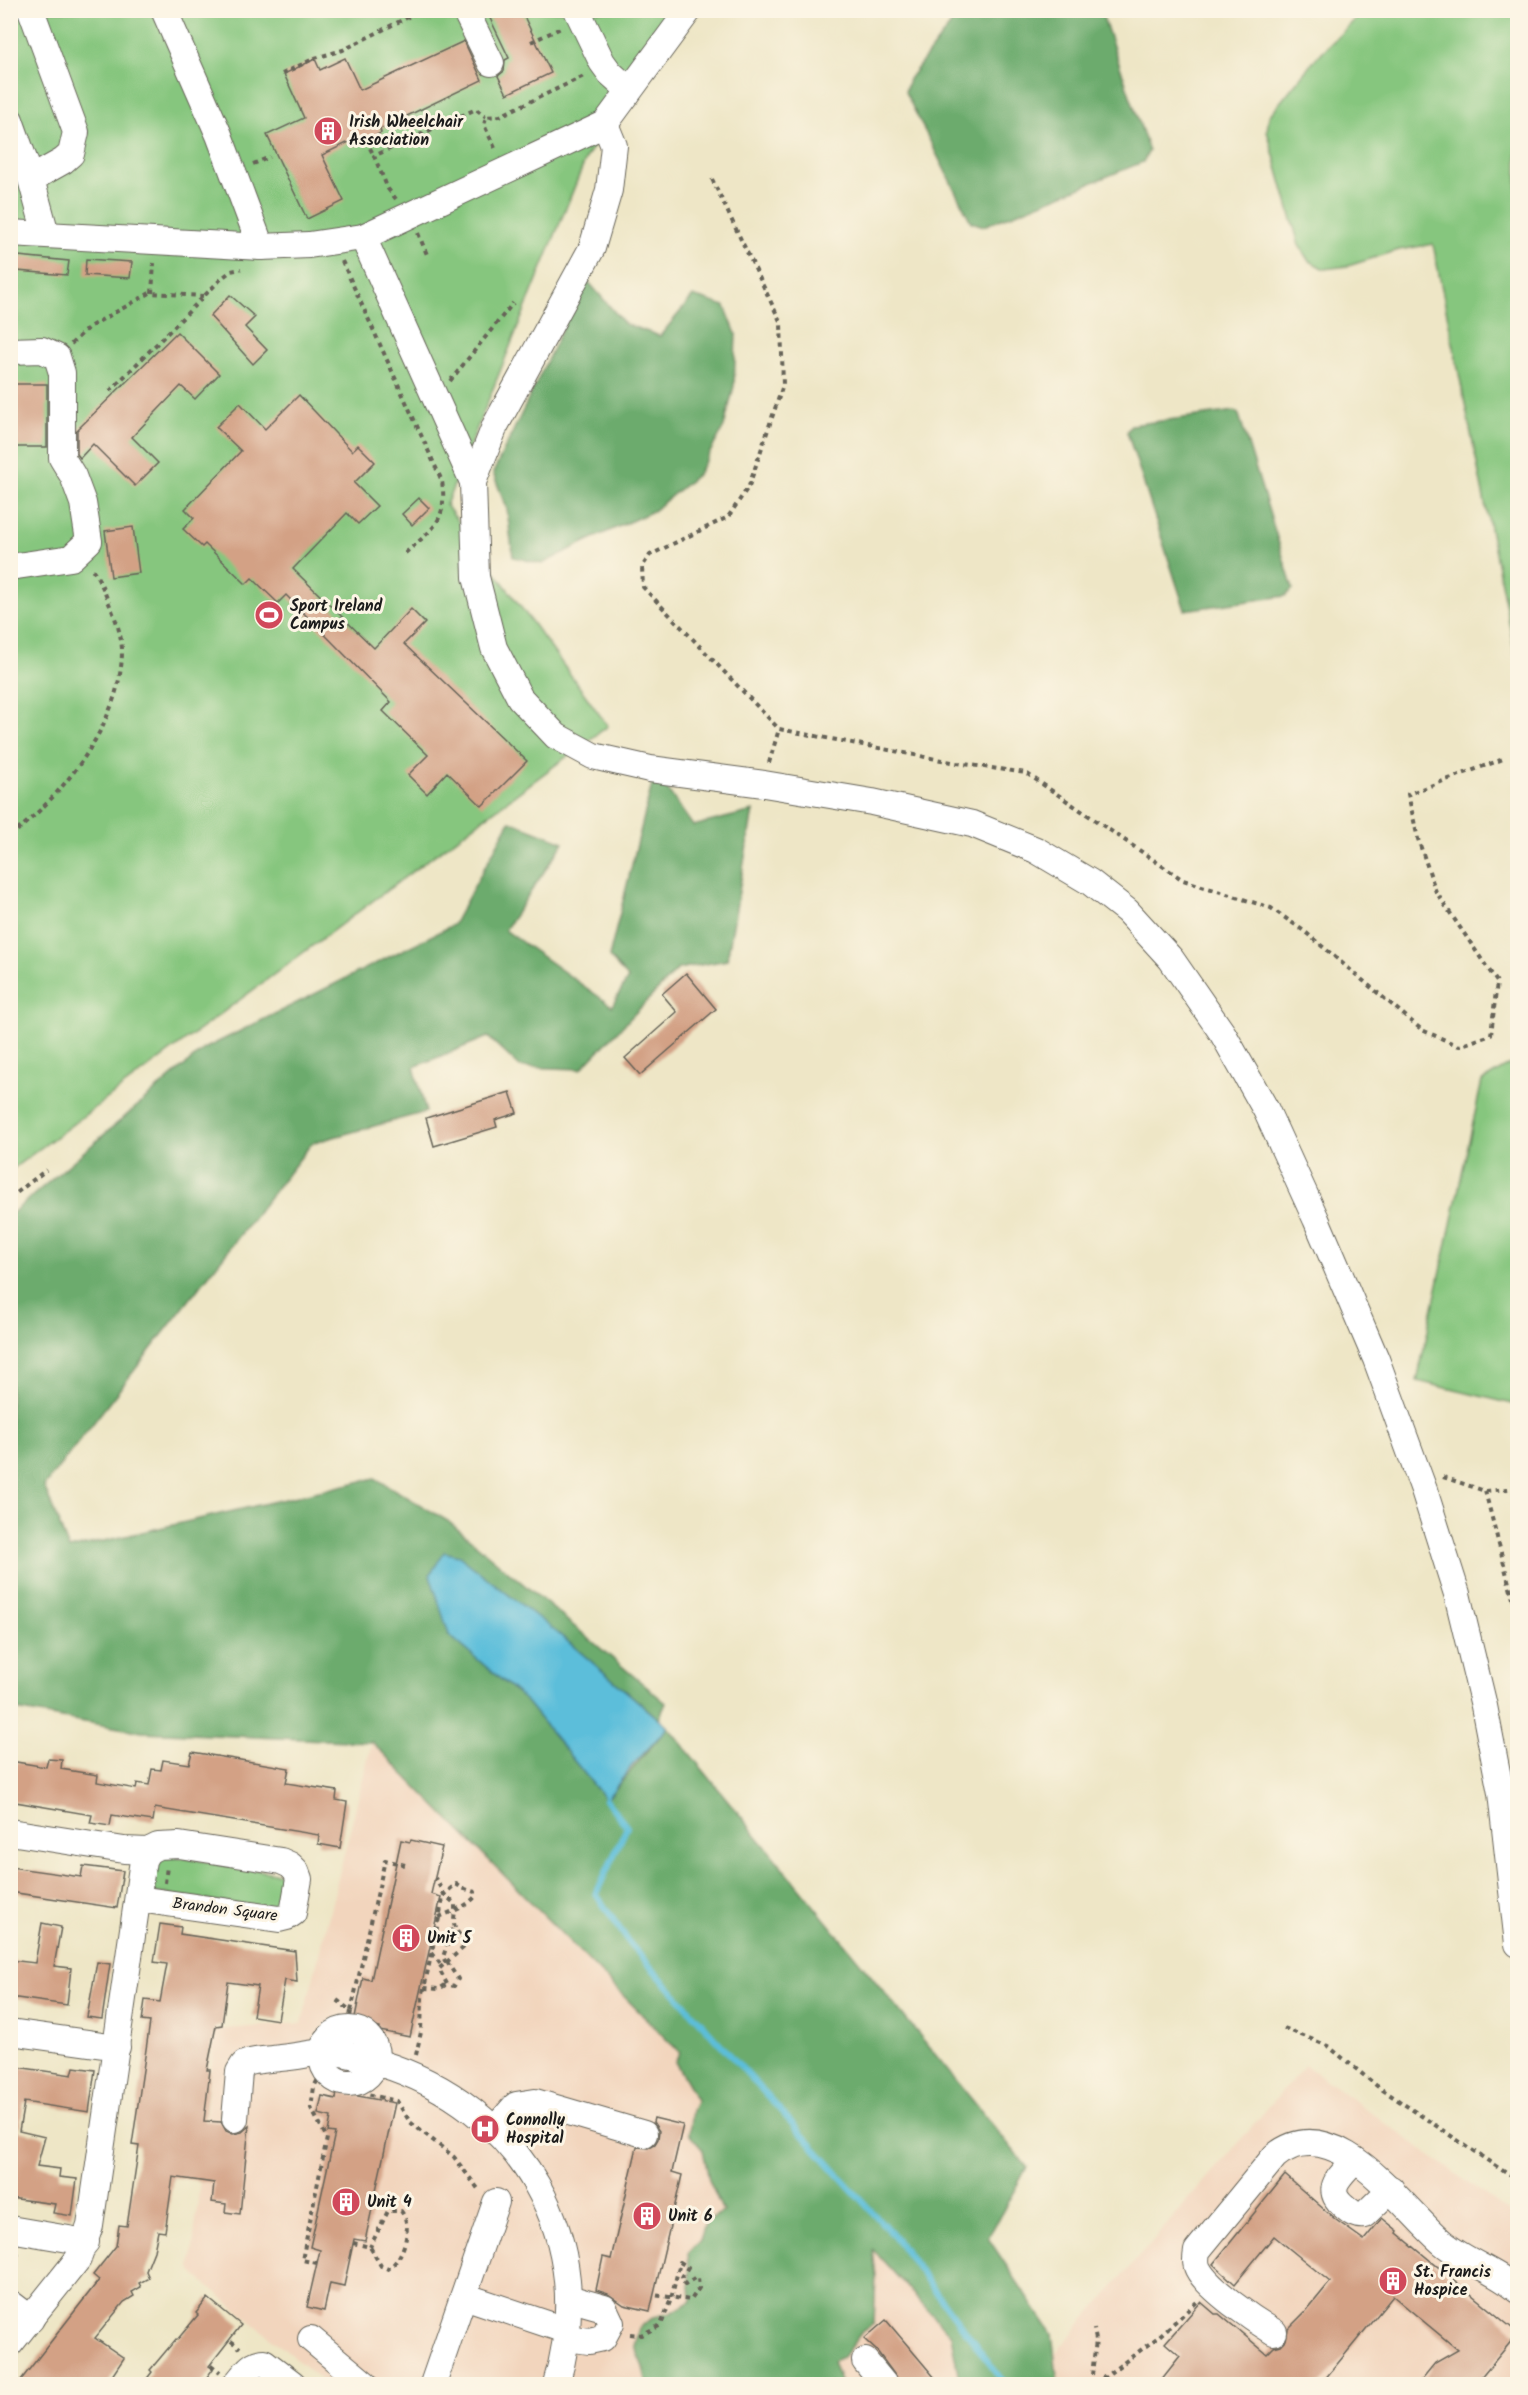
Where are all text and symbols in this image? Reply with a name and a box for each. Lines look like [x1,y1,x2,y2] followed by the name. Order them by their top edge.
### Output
[349,110,464,153] place label: Irish Wheelchair Association
[312,115,344,147] building icon: Irish Wheelchair Association
[290,594,383,637] place label: Sport Ireland Campus
[253,599,285,631] sports icon: Sport Ireland Campus
[171,1891,279,1929] street label: Brandon Square
[390,1922,422,1954] building icon: Unit 5
[427,1926,473,1951] place label: Unit 5
[506,2108,566,2151] place label: Connolly Hospital
[469,2113,501,2145] hospital icon: Connolly Hospital
[330,2186,362,2218] building icon: Unit 4
[367,2190,412,2215] place label: Unit 4
[631,2200,663,2232] building icon: Unit 6
[668,2204,713,2229] place label: Unit 6
[1414,2260,1491,2303] place label: St. Francis Hospice
[1377,2265,1409,2297] building icon: St. Francis Hospice

